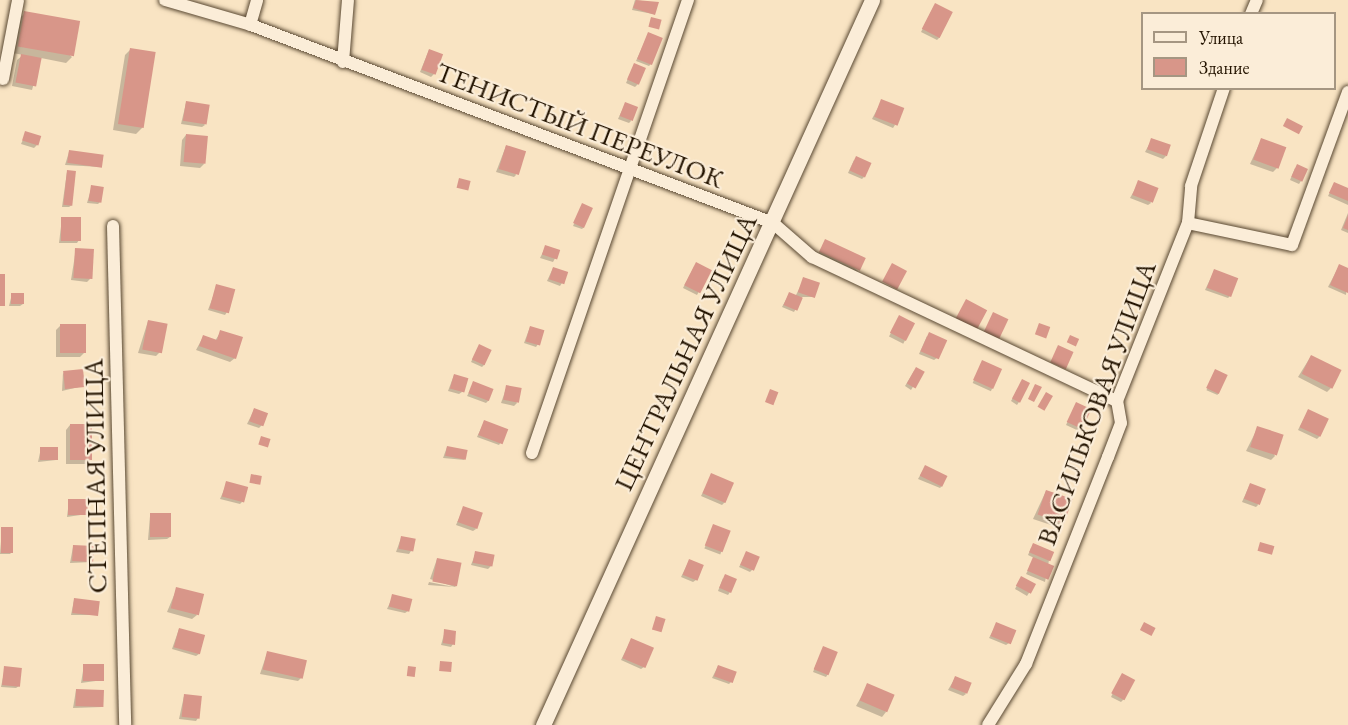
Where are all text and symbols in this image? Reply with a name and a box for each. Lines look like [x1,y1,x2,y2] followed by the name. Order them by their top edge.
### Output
[1141,12,1336,90] legend
[1199,26,1243,49] text: Улица
[432,55,728,195] street label: ТЕНИСТЫЙ ПЕРЕУЛОК
[1199,56,1249,79] text: Здание
[607,209,763,495] street label: ЦЕНТРАЛЬНАЯ УЛИЦА
[1030,257,1162,549] street label: ВАСИЛЬКОВАЯ УЛИЦА
[77,358,113,594] street label: СТЕПНАЯ УЛИЦА

